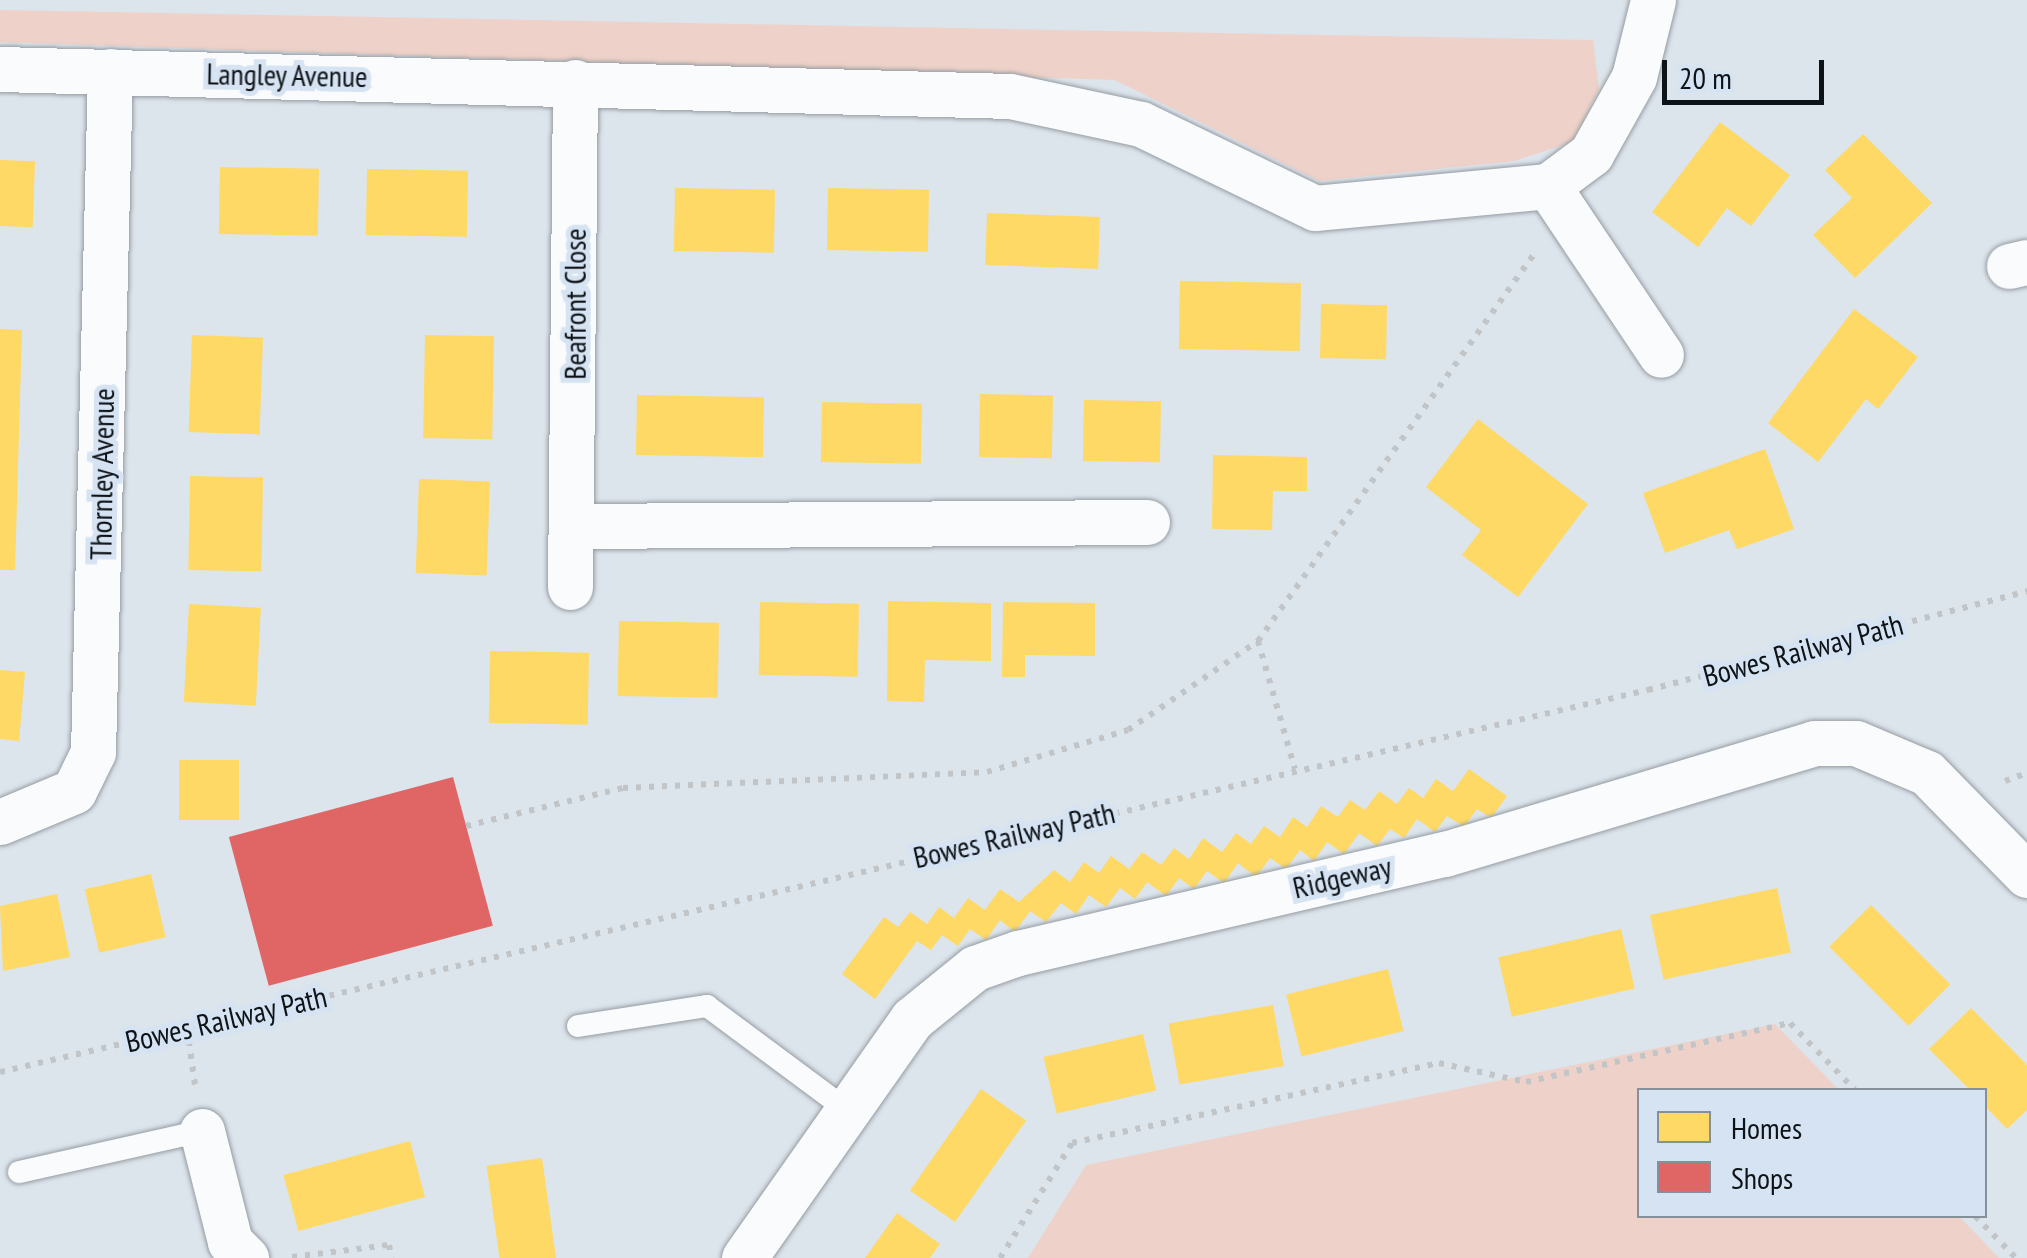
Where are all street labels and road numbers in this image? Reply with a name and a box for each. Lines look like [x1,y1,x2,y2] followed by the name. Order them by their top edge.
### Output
[205,56,369,94] street label: Langley Avenue
[557,228,593,380] street label: Beafront Close
[82,387,122,561] street label: Thornley Avenue
[1699,606,1907,694] street label: Bowes Railway Path
[909,794,1119,876] street label: Bowes Railway Path
[1289,848,1395,906] street label: Ridgeway
[121,978,331,1060] street label: Bowes Railway Path

